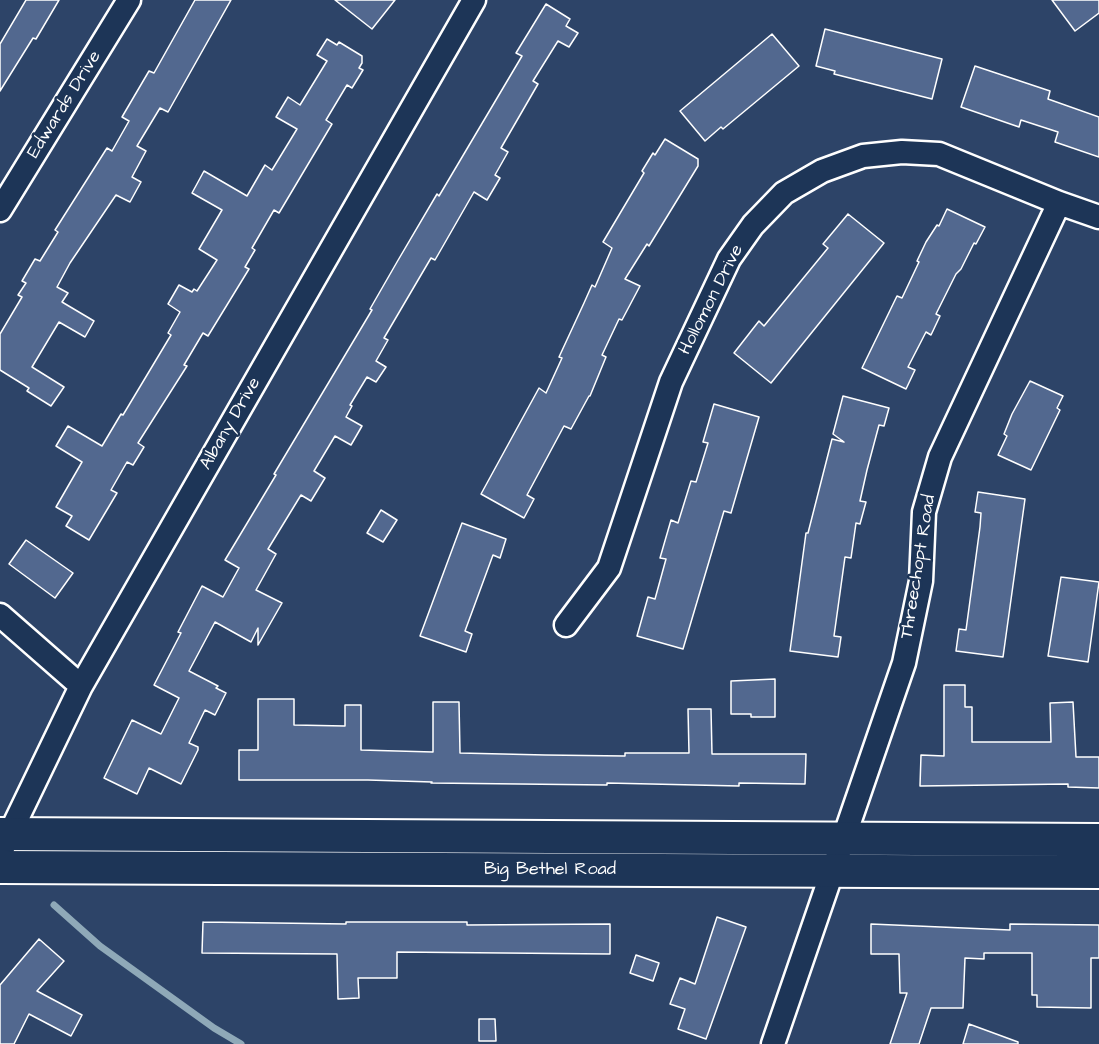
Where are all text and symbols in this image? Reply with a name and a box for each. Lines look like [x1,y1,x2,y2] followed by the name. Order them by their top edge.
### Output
[23,47,107,163] street label: Edwards Drive
[675,241,749,359] street label: Hollomon Drive
[196,374,266,474] street label: Albany Drive
[897,493,941,641] street label: Threechopt Road
[484,859,616,881] street label: Big Bethel Road

